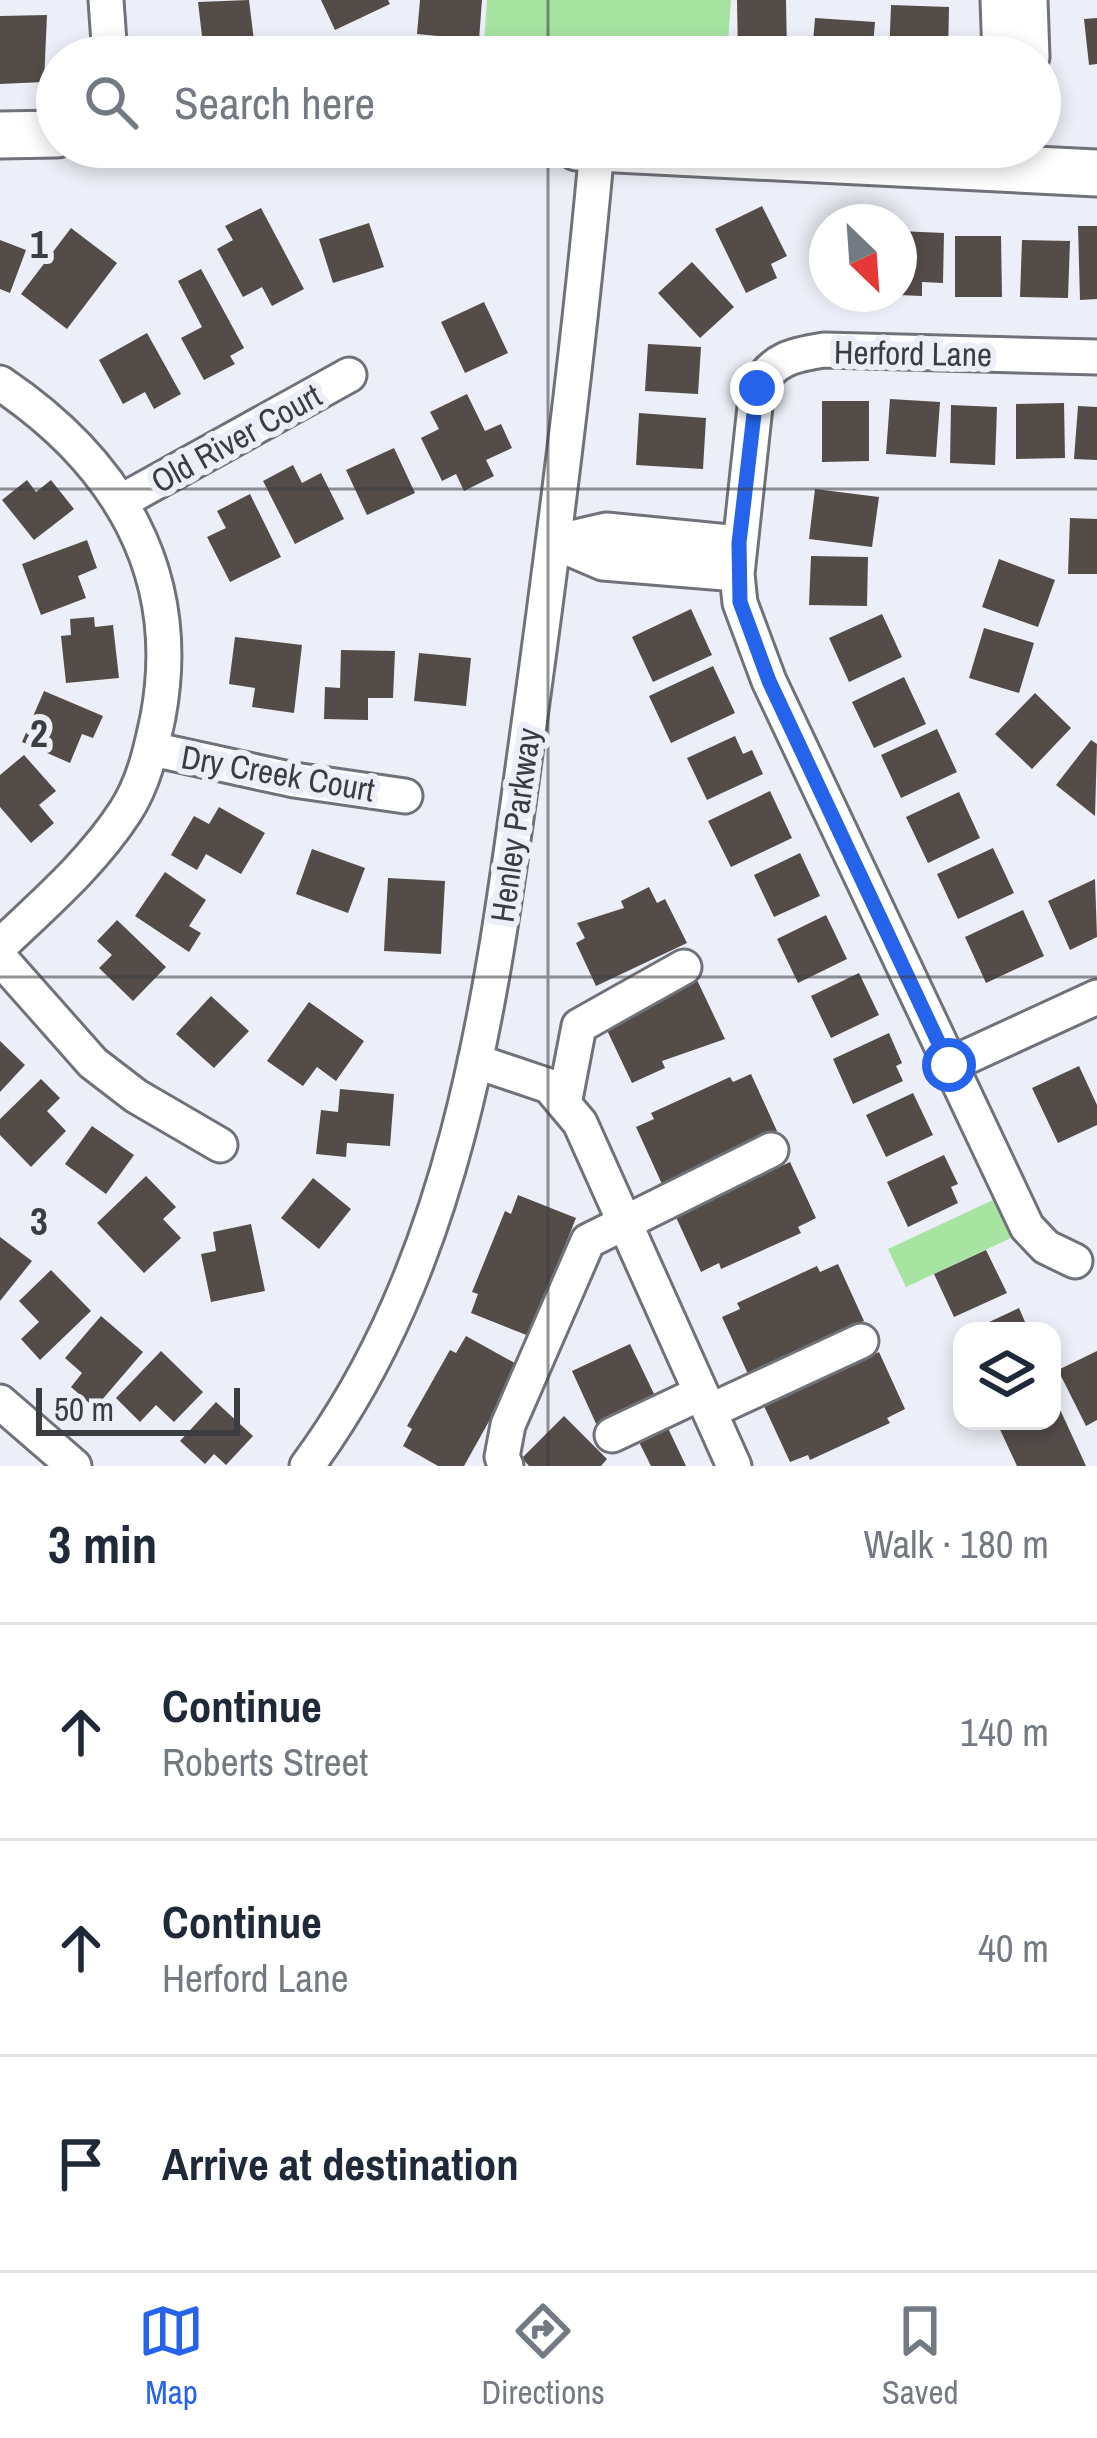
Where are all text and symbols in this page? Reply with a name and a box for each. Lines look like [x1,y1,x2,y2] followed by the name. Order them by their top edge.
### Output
[36,36,1061,168] search box
[78,69,144,135] icon: search
[174,72,375,133] text: Search here
[809,204,917,312] north arrow
[30,218,48,270] text: 1
[834,330,992,376] street label: Herford Lane
[730,361,784,415] route end
[143,373,329,503] street label: Old River Court
[30,707,48,759] text: 2
[480,725,550,925] street label: Henley Parkway
[178,734,378,812] street label: Dry Creek Court
[922,1038,976,1092] route start
[30,1195,48,1247] text: 3
[953,1322,1061,1430] map controls
[953,1322,1061,1430] button: layers
[36,1382,240,1435] scale bar
[54,1387,114,1431] text: 50 m
[48,1510,157,1579] text: 3 min
[864,1518,1049,1570] text: Walk · 180 m
[162,1675,322,1736] text: Continue
[48,1699,114,1765] icon: ahead
[960,1706,1049,1758] text: 140 m
[162,1736,368,1788] text: Roberts Street
[162,1891,322,1952] text: Continue
[48,1915,114,1981] icon: ahead
[978,1922,1049,1974] text: 40 m
[162,1952,349,2004] text: Herford Lane
[48,2131,114,2197] icon: arrive
[162,2133,519,2194] text: Arrive at destination
[138,2298,204,2414] tab: Map
[481,2298,605,2414] tab: Directions
[882,2298,958,2414] tab: Saved

